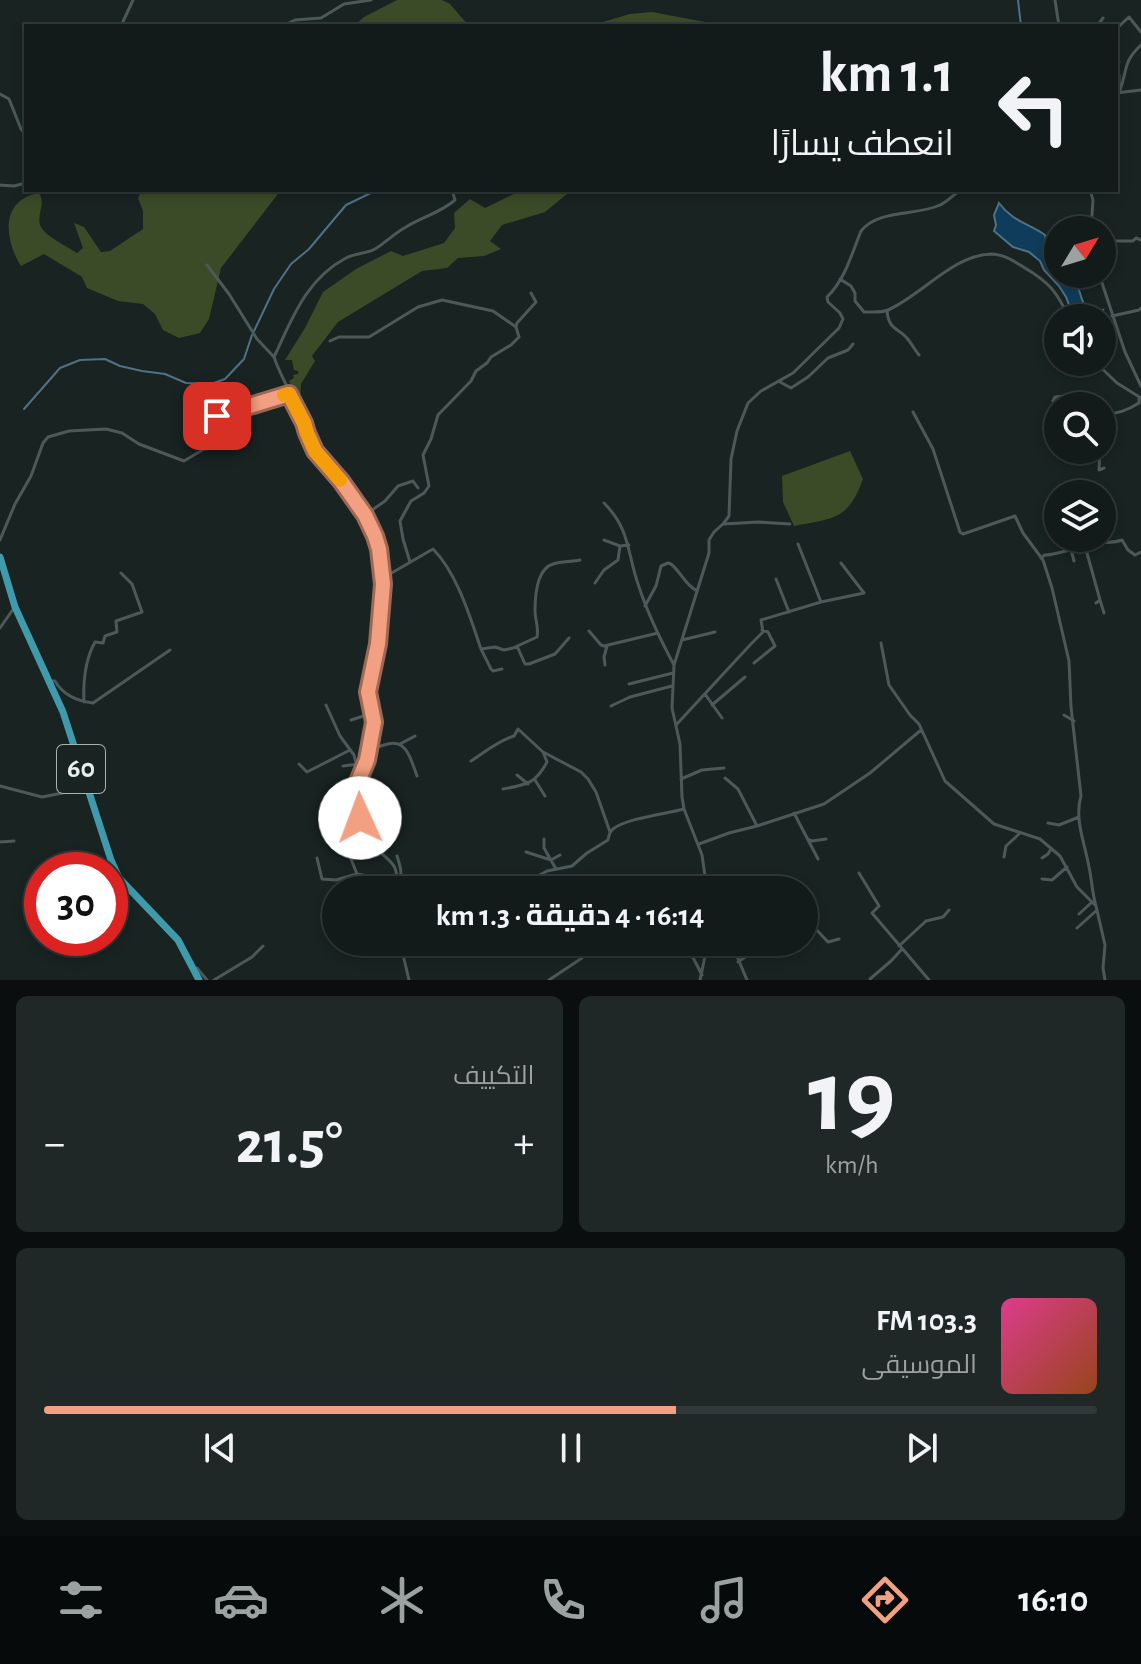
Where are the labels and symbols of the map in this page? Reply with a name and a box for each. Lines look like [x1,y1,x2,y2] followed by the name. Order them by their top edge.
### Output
[1044,216,1116,288] north arrow
[183,382,251,450] pin
[57,745,105,793] road number: 60
[318,776,402,860] position arrow
[24,852,128,956] speed limit sign: 30

